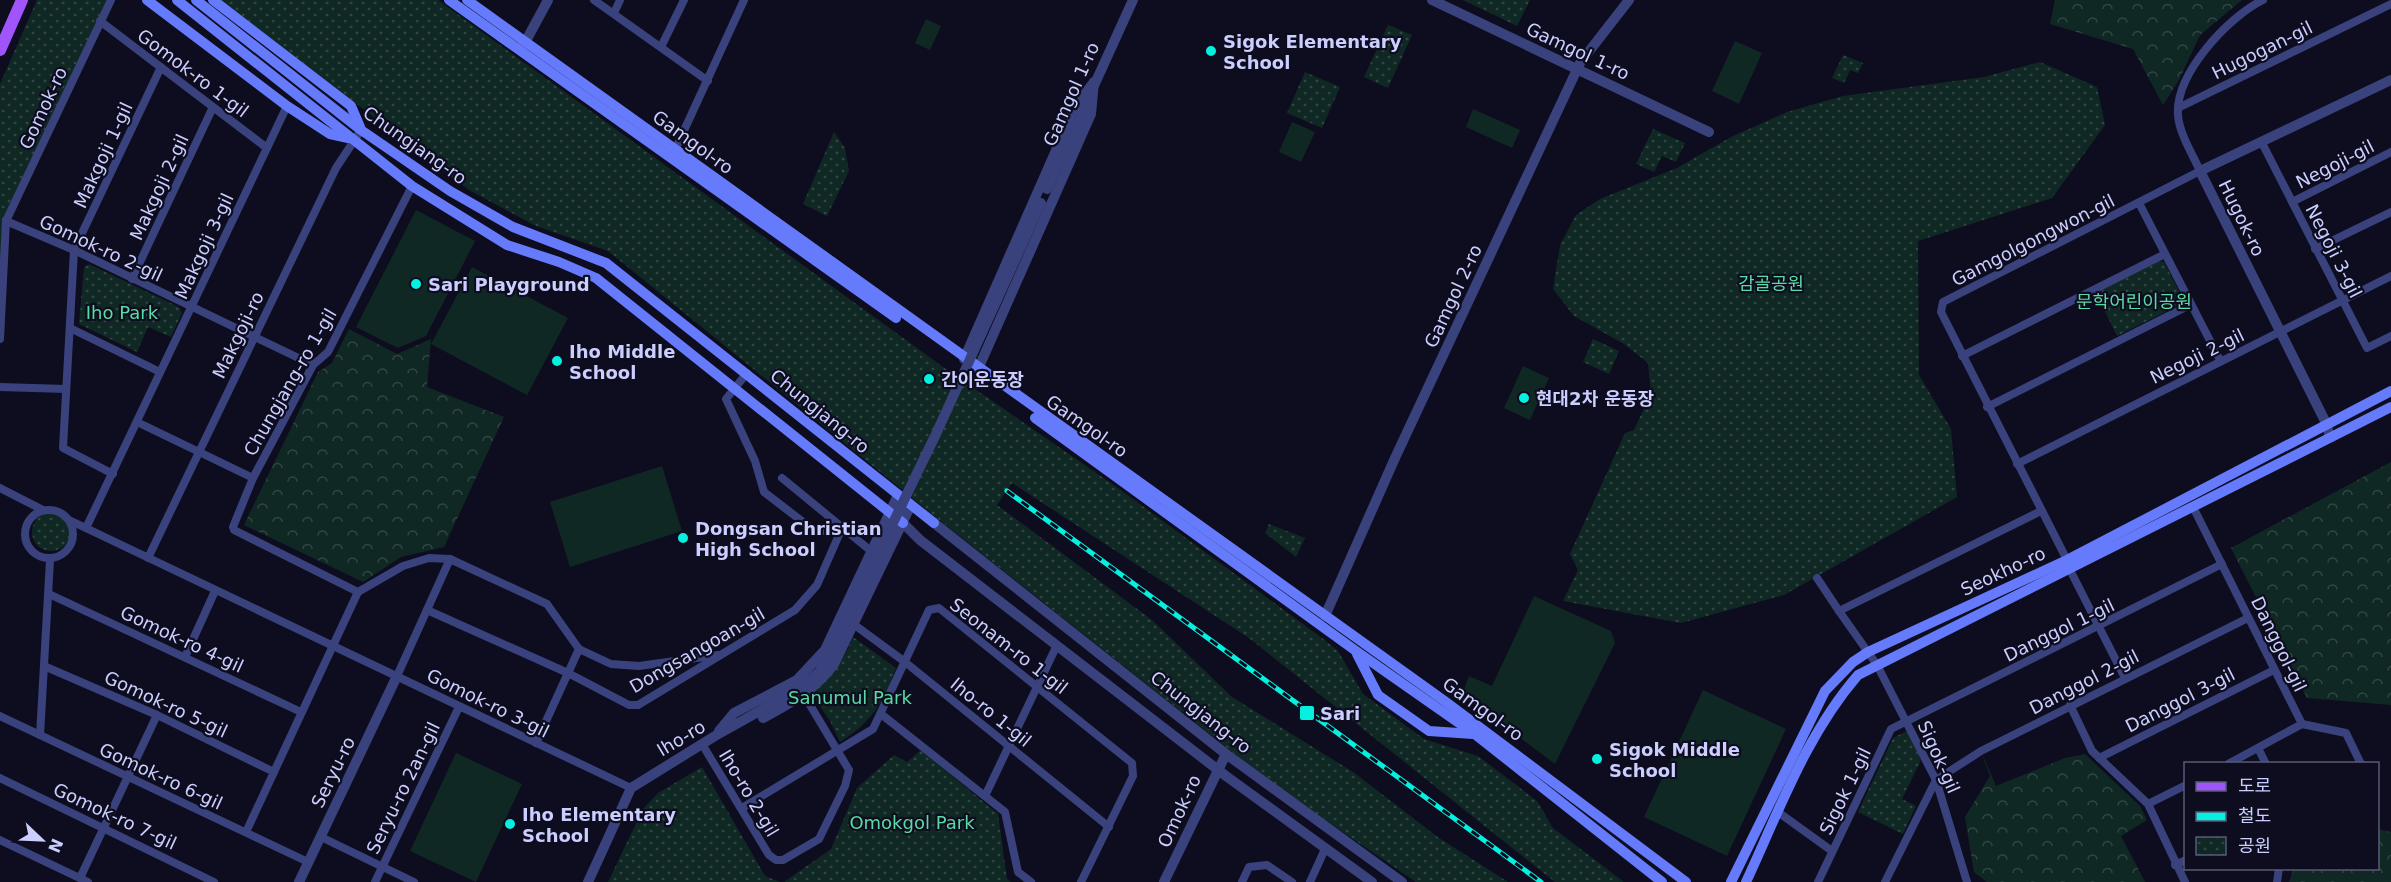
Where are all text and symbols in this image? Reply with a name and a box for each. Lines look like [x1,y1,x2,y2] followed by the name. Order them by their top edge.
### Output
[2208,17,2316,83] street label: Hugogan-gil
[1523,18,1633,84] street label: Gamgol 1-ro
[133,24,253,122] street label: Gomok-ro 1-gil
[1223,31,1402,73] place label: Sigok Elementary School
[1039,39,1103,149] street label: Gamgol 1-ro
[1204,44,1218,58] marker: Sigok Elementary School
[15,63,71,153] street label: Gomok-ro
[69,99,137,211] street label: Makgoji 1-gil
[359,102,471,188] street label: Chungjang-ro
[649,106,737,178] street label: Gamgol-ro
[125,131,193,243] street label: Makgoji 2-gil
[2292,135,2378,193] street label: Negoji-gil
[2215,176,2269,260] street label: Hugok-ro
[170,190,238,302] street label: Makgoji 3-gil
[1948,190,2118,290] street label: Gamgolgongwon-gil
[2301,201,2367,301] street label: Negoji 3-gil
[36,210,166,286] street label: Gomok-ro 2-gil
[1420,241,1486,351] street label: Gamgol 2-ro
[1738,273,1804,294] park label: 감골공원
[428,274,590,295] place label: Sari Playground
[409,277,423,291] marker: Sari Playground
[208,288,268,382] street label: Makgoji-ro
[2076,291,2192,312] park label: 문학어린이공원
[86,302,159,323] park label: Iho Park
[239,305,341,459] street label: Chungjang-ro 1-gil
[2147,324,2247,388] street label: Negoji 2-gil
[569,341,675,383] place label: Iho Middle School
[550,354,564,368] marker: Iho Middle School
[766,365,874,457] street label: Chungjang-ro
[941,369,1024,390] place label: 간이운동장
[922,372,936,386] marker: 간이운동장
[1536,388,1655,409] place label: 현대2차 운동장
[1042,390,1132,462] street label: Gamgol-ro
[1517,391,1531,405] marker: 현대2차 운동장
[695,518,881,560] place label: Dongsan Christian High School
[676,531,690,545] marker: Dongsan Christian High School
[1957,542,2049,600] street label: Seokho-ro
[2247,593,2311,695] street label: Danggol-gil
[946,594,1072,698] street label: Seonam-ro 1-gil
[2000,594,2118,666] street label: Danggol 1-gil
[117,601,247,677] street label: Gomok-ro 4-gil
[626,603,768,697] street label: Dongsangoan-gil
[2026,645,2142,719] street label: Danggol 2-gil
[2122,663,2238,737] street label: Danggol 3-gil
[423,664,553,742] street label: Gomok-ro 3-gil
[101,666,231,742] street label: Gomok-ro 5-gil
[1147,666,1255,758] street label: Chungjang-ro
[946,673,1036,751] street label: Iho-ro 1-gil
[1439,673,1527,745] street label: Gamgol-ro
[788,687,912,708] park label: Sanumul Park
[1320,703,1360,724] place label: Sari
[1298,704,1316,722] marker: Sari
[653,715,709,761] street label: Iho-ro
[1914,717,1964,797] street label: Sigok-gil
[362,719,444,857] street label: Seryu-ro 2an-gil
[307,733,359,811] street label: Seryu-ro
[96,738,226,814] street label: Gomok-ro 6-gil
[1609,739,1740,781] place label: Sigok Middle School
[1815,744,1875,838] street label: Sigok 1-gil
[715,746,783,840] street label: Iho-ro 2-gil
[1590,752,1604,766] marker: Sigok Middle School
[2184,762,2379,870] legend
[1153,771,1205,851] street label: Omok-ro
[2238,775,2271,796] text: 도로
[50,778,180,854] street label: Gomok-ro 7-gil
[522,804,676,846] place label: Iho Elementary School
[2238,805,2271,826] text: 철도
[12,810,72,870] north arrow
[849,812,975,833] park label: Omokgol Park
[503,817,517,831] marker: Iho Elementary School
[2238,835,2271,856] text: 공원
[44,836,67,856] text: N

